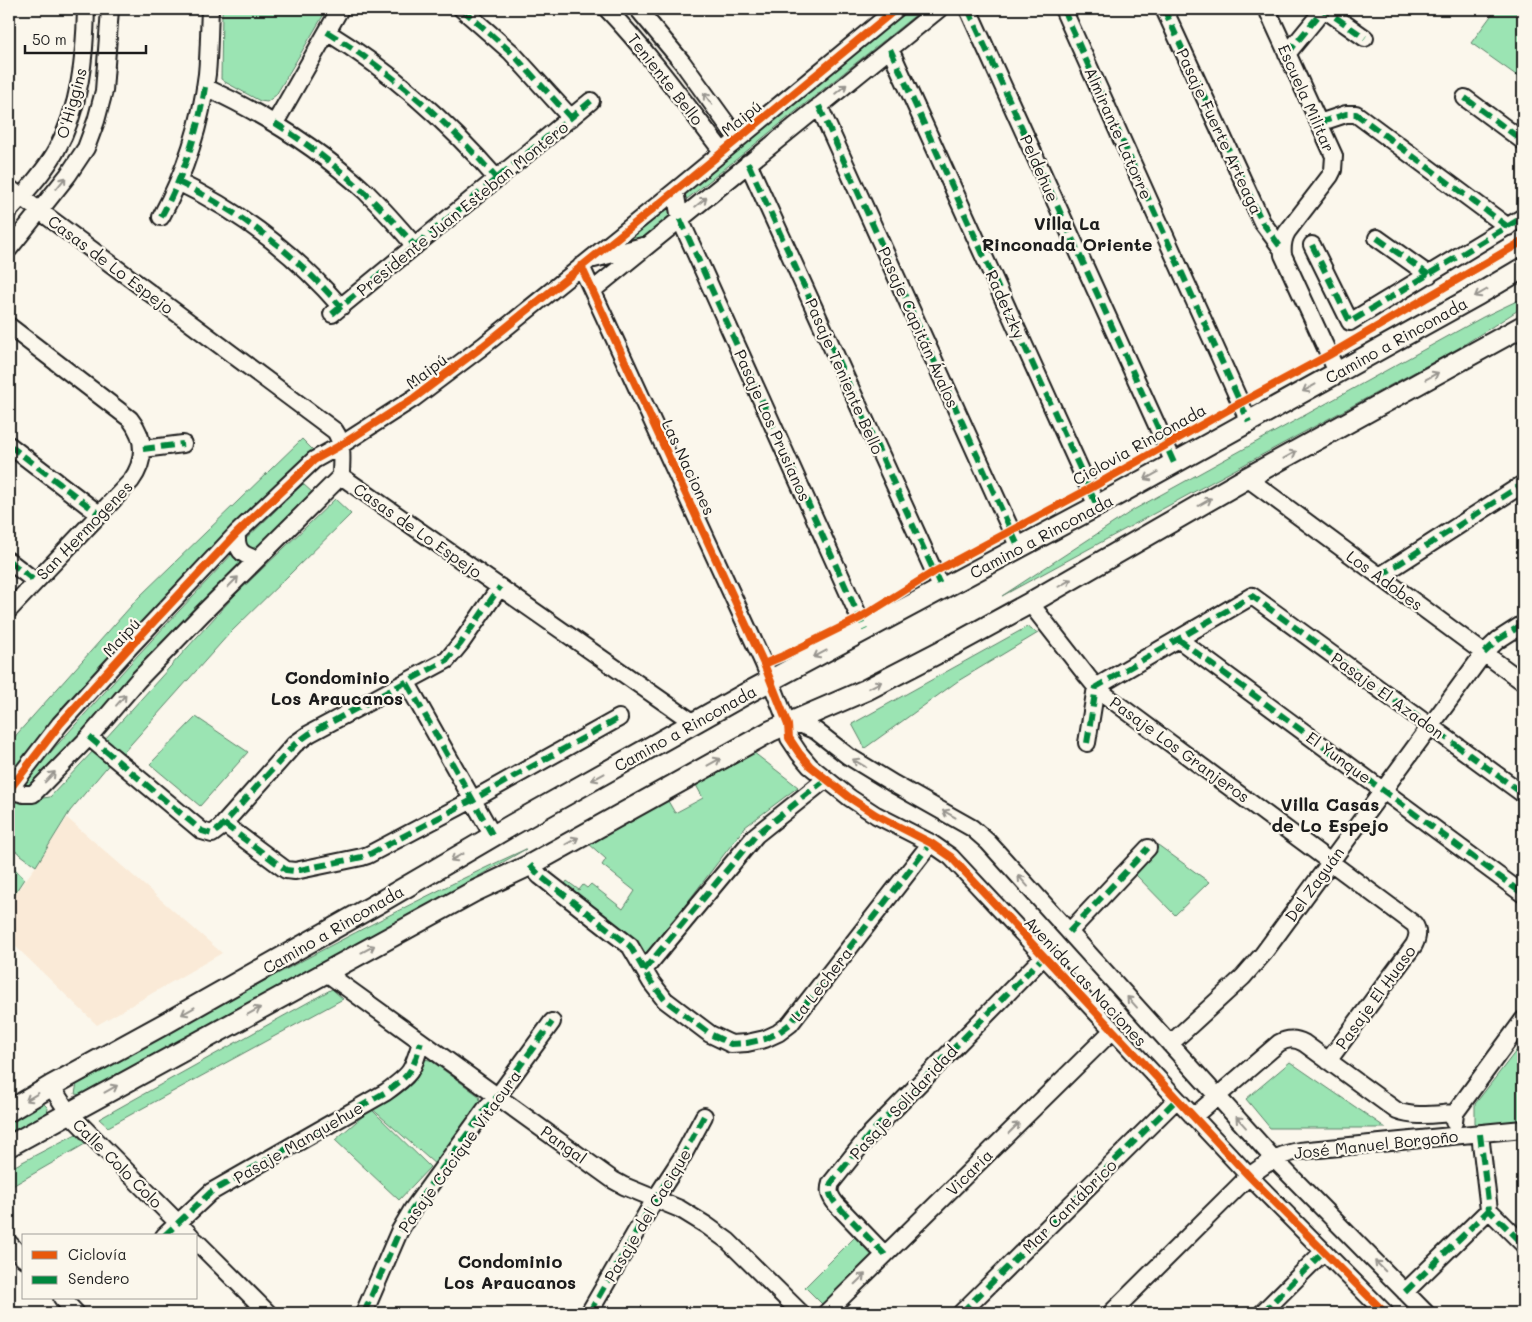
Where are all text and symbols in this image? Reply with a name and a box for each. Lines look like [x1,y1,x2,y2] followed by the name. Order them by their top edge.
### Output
[25,22,146,54] scale bar
[32,29,67,49] text: 50 m
[624,29,708,129] street label: Teniente Bello
[1274,41,1340,155] street label: Escuela Militar
[1172,45,1268,217] street label: Pasaje Fuerte Arteaga
[1080,64,1158,202] street label: Almirante Latorre
[51,65,91,141] street label: O'Higgins
[834,83,847,94] one-way arrow
[703,93,714,106] one-way arrow
[716,95,766,141] street label: Maipú
[352,116,572,300] street label: Presidente Juan Esteban Montero
[1016,131,1064,205] street label: Peldehue
[56,177,67,190] one-way arrow
[694,197,707,208] one-way arrow
[44,210,178,318] street label: Casas de Lo Espejo
[982,211,1153,256] district label: Villa La Rinconada Oriente
[874,243,964,411] street label: Pasaje Capitán Ávalos
[982,266,1030,342] street label: Radetzky
[1475,288,1489,298] one-way arrow
[1321,292,1471,388] street label: Camino a Rinconada
[801,295,889,457] street label: Pasaje Teniente Bello
[730,346,816,504] street label: Pasaje Los Prusianos
[401,349,451,393] street label: Maipú
[1424,371,1439,381] one-way arrow
[1301,383,1316,393] one-way arrow
[1069,399,1210,489] street label: Ciclovia Rinconada
[658,416,720,518] street label: Las Naciones
[1282,449,1296,459] one-way arrow
[1145,471,1159,481] one-way arrow
[31,476,137,584] street label: San Hermogenes
[350,478,486,582] street label: Casas de Lo Espejo
[966,489,1116,583] street label: Camino a Rinconada
[1198,497,1213,507] one-way arrow
[1343,545,1427,615] street label: Los Adobes
[227,576,239,588] one-way arrow
[1057,578,1071,588] one-way arrow
[98,613,144,661] street label: Maipú
[1327,647,1449,743] street label: Pasaje El Azadon
[813,650,828,659] one-way arrow
[271,665,403,710] district label: Condominio Los Araucanos
[610,680,760,776] street label: Camino a Rinconada
[868,680,883,690] one-way arrow
[1106,691,1254,807] street label: Pasaje Los Granjeros
[115,693,127,706] one-way arrow
[1302,726,1376,788] street label: El Yunque
[707,757,721,767] one-way arrow
[852,757,866,767] one-way arrow
[44,771,56,783] one-way arrow
[591,773,606,782] one-way arrow
[1272,792,1388,837] district label: Villa Casas de Lo Espejo
[941,809,956,819] one-way arrow
[565,836,580,846] one-way arrow
[1280,842,1348,926] street label: Del Zaguán
[450,853,464,863] one-way arrow
[1018,875,1029,888] one-way arrow
[259,880,407,978] street label: Camino a Rinconada
[1020,912,1152,1050] street label: Avenida Las Naciones
[1330,941,1420,1053] street label: Pasaje El Huaso
[786,943,856,1025] street label: La Lechera
[360,944,375,954] one-way arrow
[1126,995,1138,1008] one-way arrow
[246,1005,260,1015] one-way arrow
[180,1006,195,1016] one-way arrow
[845,1041,961,1163] street label: Pasaje Solidaridad
[393,1066,525,1236] street label: Pasaje Cacique Vitacura
[104,1083,118,1093] one-way arrow
[25,1093,39,1103] one-way arrow
[229,1096,367,1188] street label: Pasaje Manquehue
[69,1114,167,1212] street label: Calle Colo Colo
[1235,1116,1247,1129] one-way arrow
[537,1120,591,1168] street label: Pangal
[1007,1122,1020,1134] one-way arrow
[1293,1125,1459,1163] street label: José Manuel Borgoño
[941,1144,997,1200] street label: Vicaría
[599,1145,695,1285] street label: Pasaje del Cacique
[1017,1154,1121,1258] street label: Mar Cantábrico
[22,1234,198,1300] legend
[68,1244,127,1264] text: Ciclovía
[444,1249,576,1294] district label: Condominio Los Araucanos
[1374,1260,1386,1272] one-way arrow
[68,1268,129,1288] text: Sendero
[854,1273,867,1285] one-way arrow

